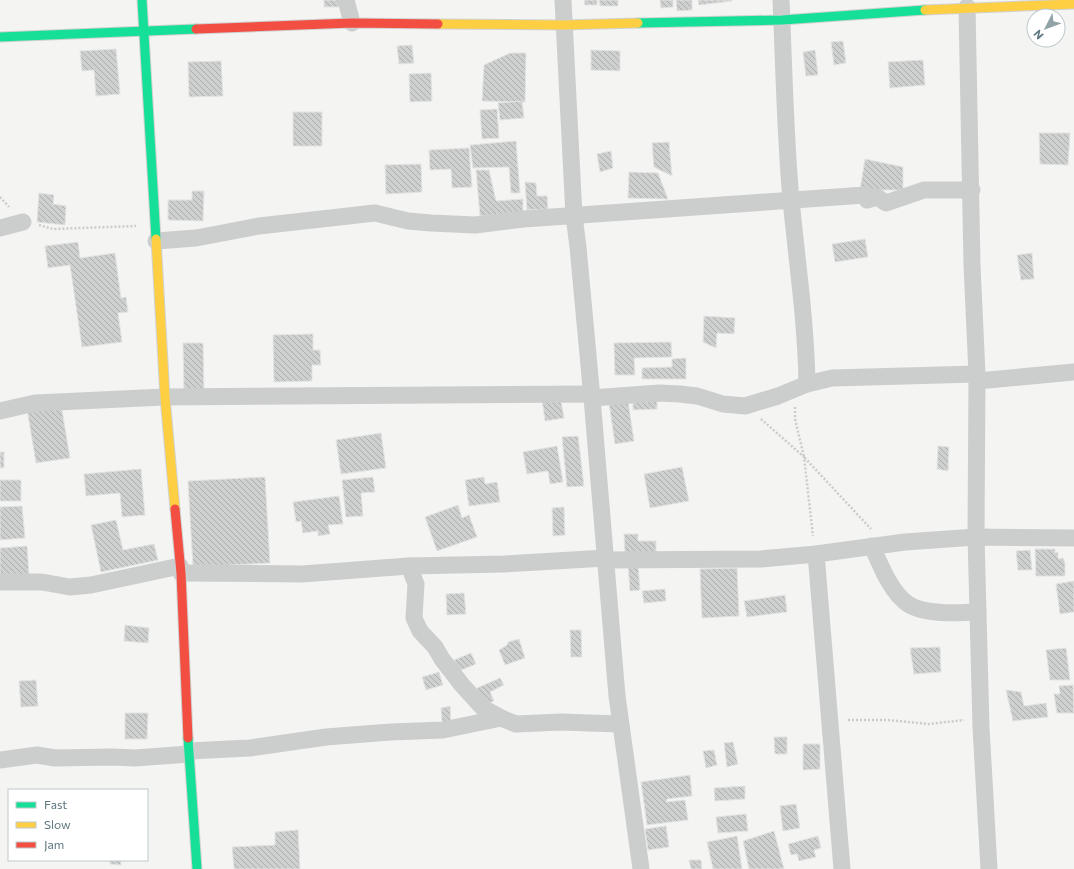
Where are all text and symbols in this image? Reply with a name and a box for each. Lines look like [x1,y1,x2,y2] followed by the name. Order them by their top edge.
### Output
[1026,8,1066,48] north arrow
[1031,28,1046,42] text: N
[8,789,148,861] legend
[44,797,67,811] text: Fast
[44,817,71,831] text: Slow
[44,837,64,852] text: Jam

